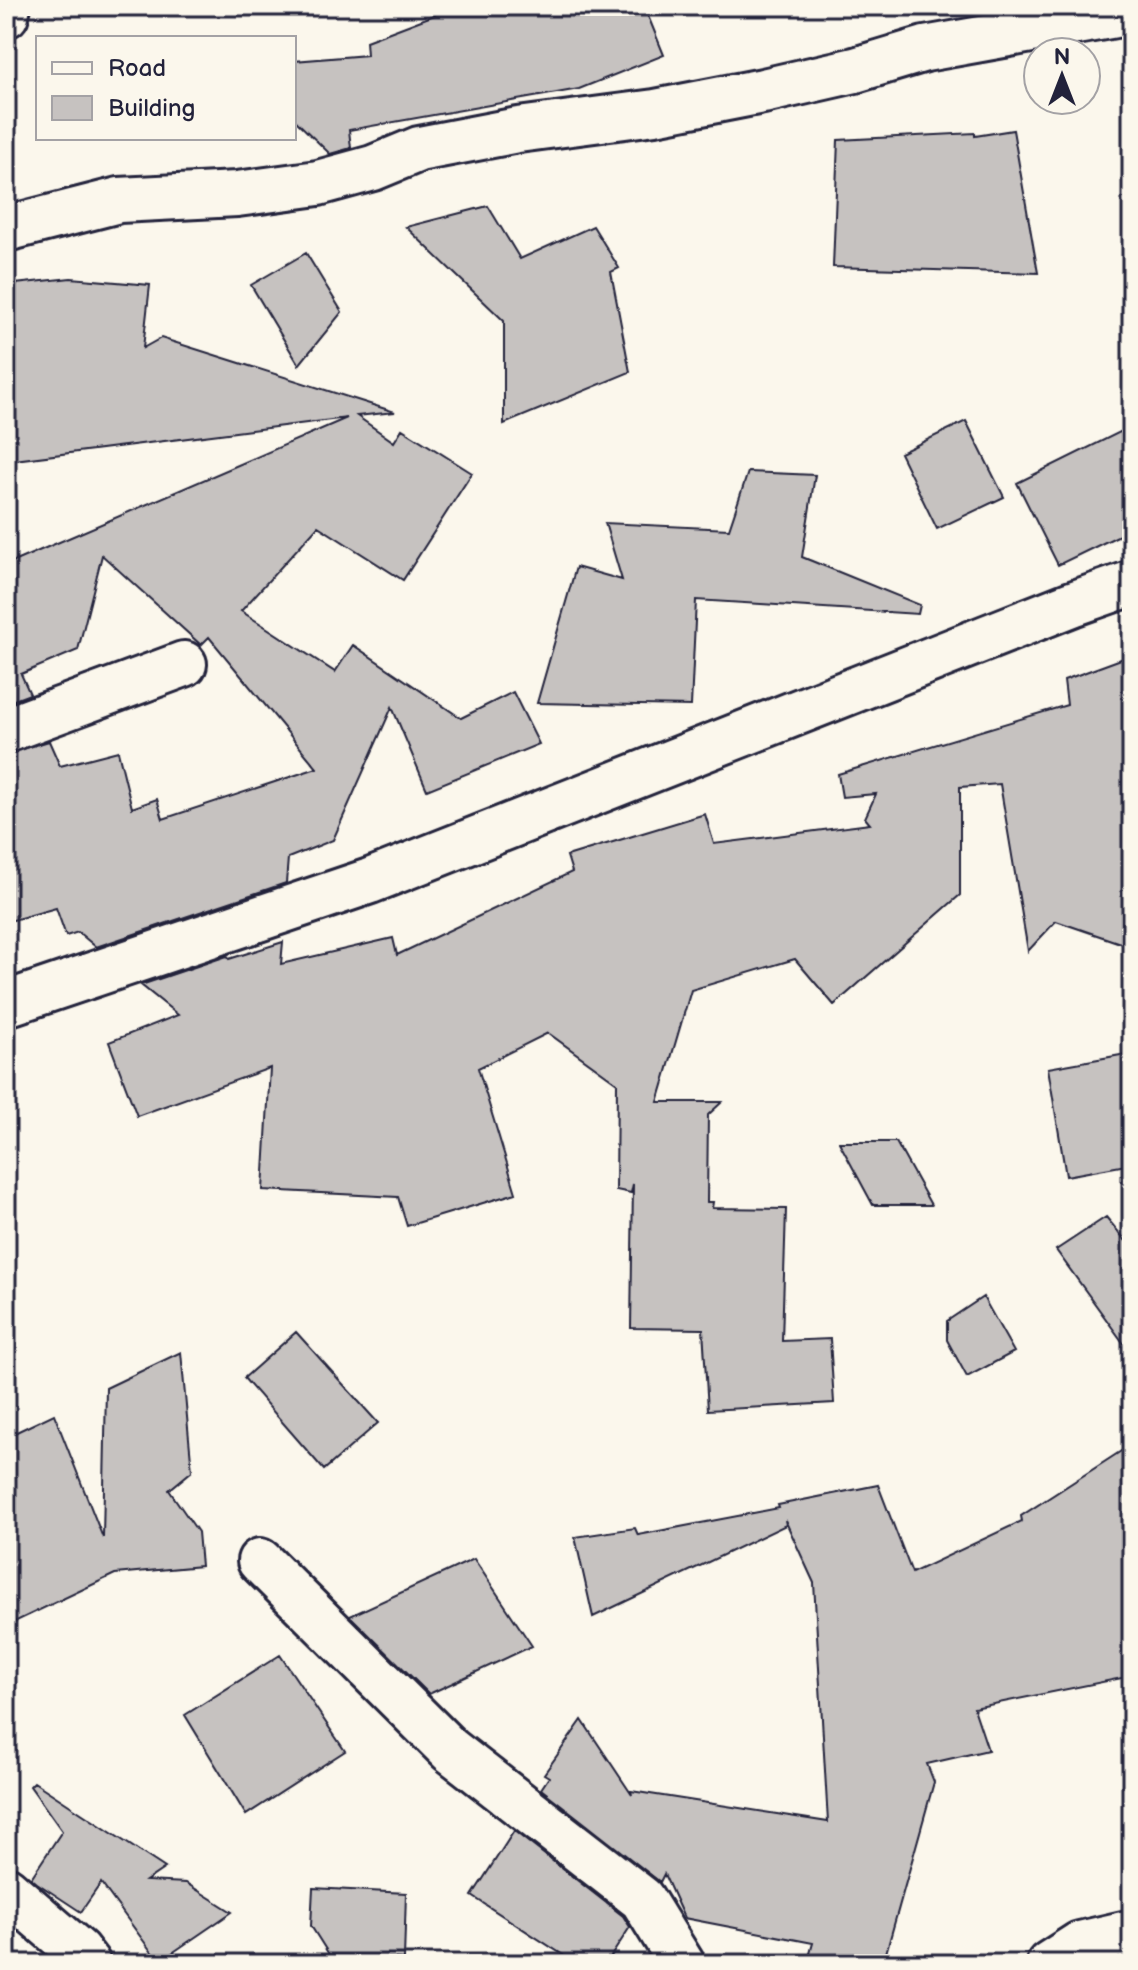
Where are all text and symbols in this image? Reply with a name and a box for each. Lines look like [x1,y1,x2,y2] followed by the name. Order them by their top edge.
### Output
[36,36,296,140] legend
[1022,36,1102,116] north arrow
[1054,44,1070,71] text: N
[108,54,166,83] text: Road
[108,94,195,123] text: Building

